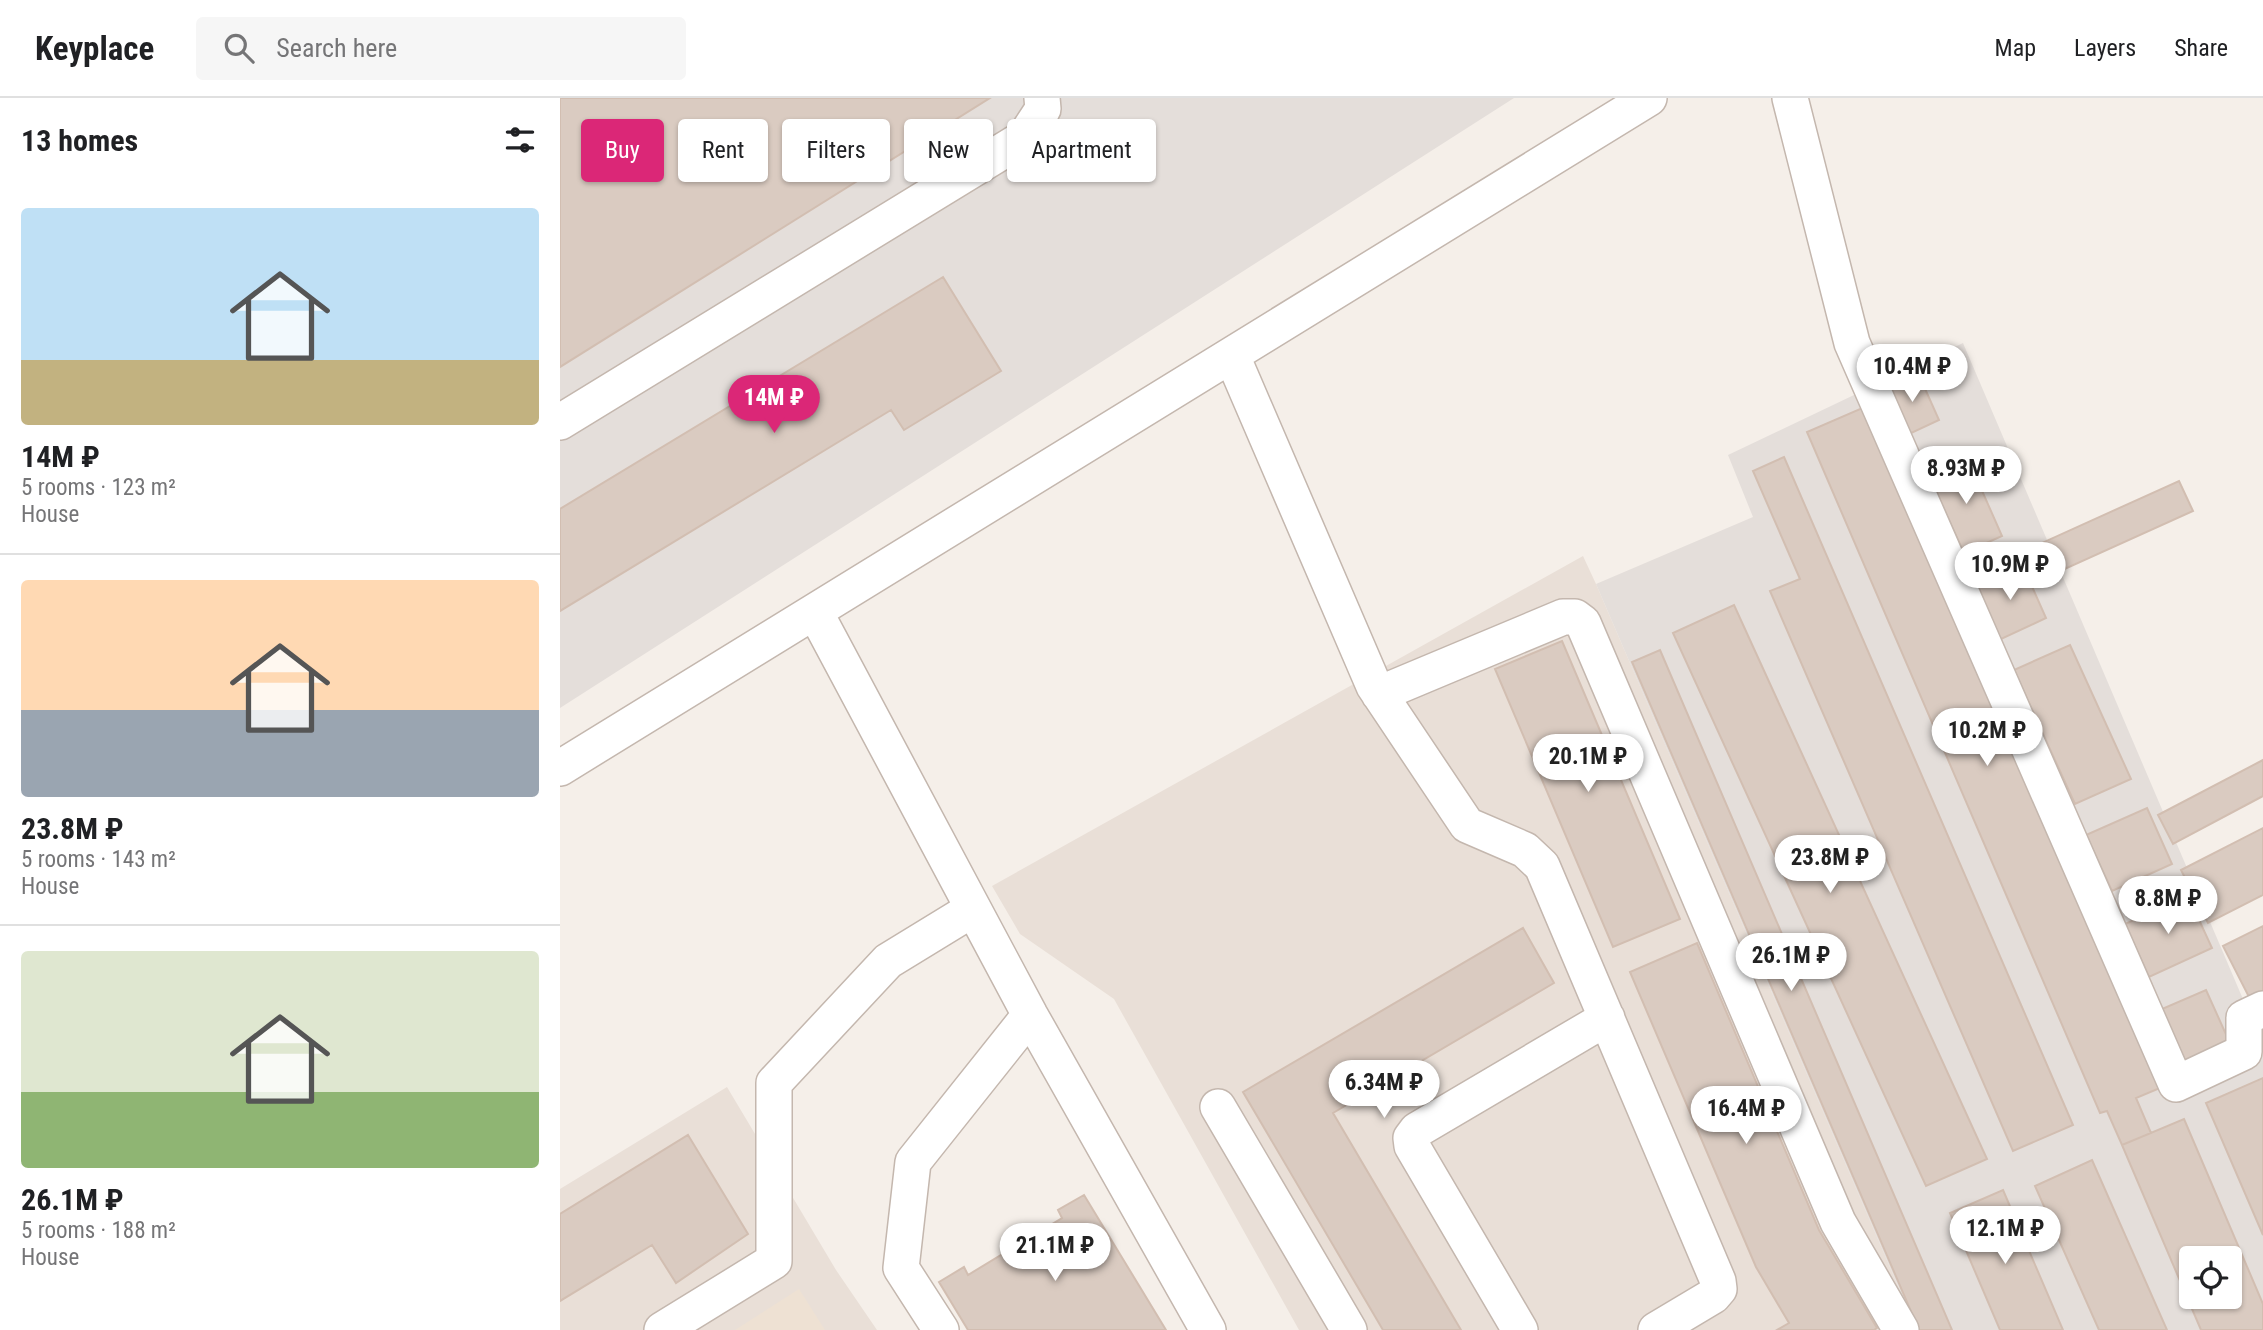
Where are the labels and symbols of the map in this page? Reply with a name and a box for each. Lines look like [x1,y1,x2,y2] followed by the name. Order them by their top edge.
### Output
[1847,344,1977,404] pin: 10.4M ₽
[725,376,823,435] pin: 14M ₽
[1901,446,2031,506] pin: 8.93M ₽
[1945,542,2075,602] pin: 10.9M ₽
[1922,708,2052,768] pin: 10.2M ₽
[1523,734,1653,794] pin: 20.1M ₽
[1765,836,1895,895] pin: 23.8M ₽
[2111,876,2225,936] pin: 8.8M ₽
[1726,934,1856,993] pin: 26.1M ₽
[1319,1060,1449,1120] pin: 6.34M ₽
[1681,1086,1811,1146] pin: 16.4M ₽
[1940,1206,2070,1266] pin: 12.1M ₽
[990,1224,1120,1283] pin: 21.1M ₽

